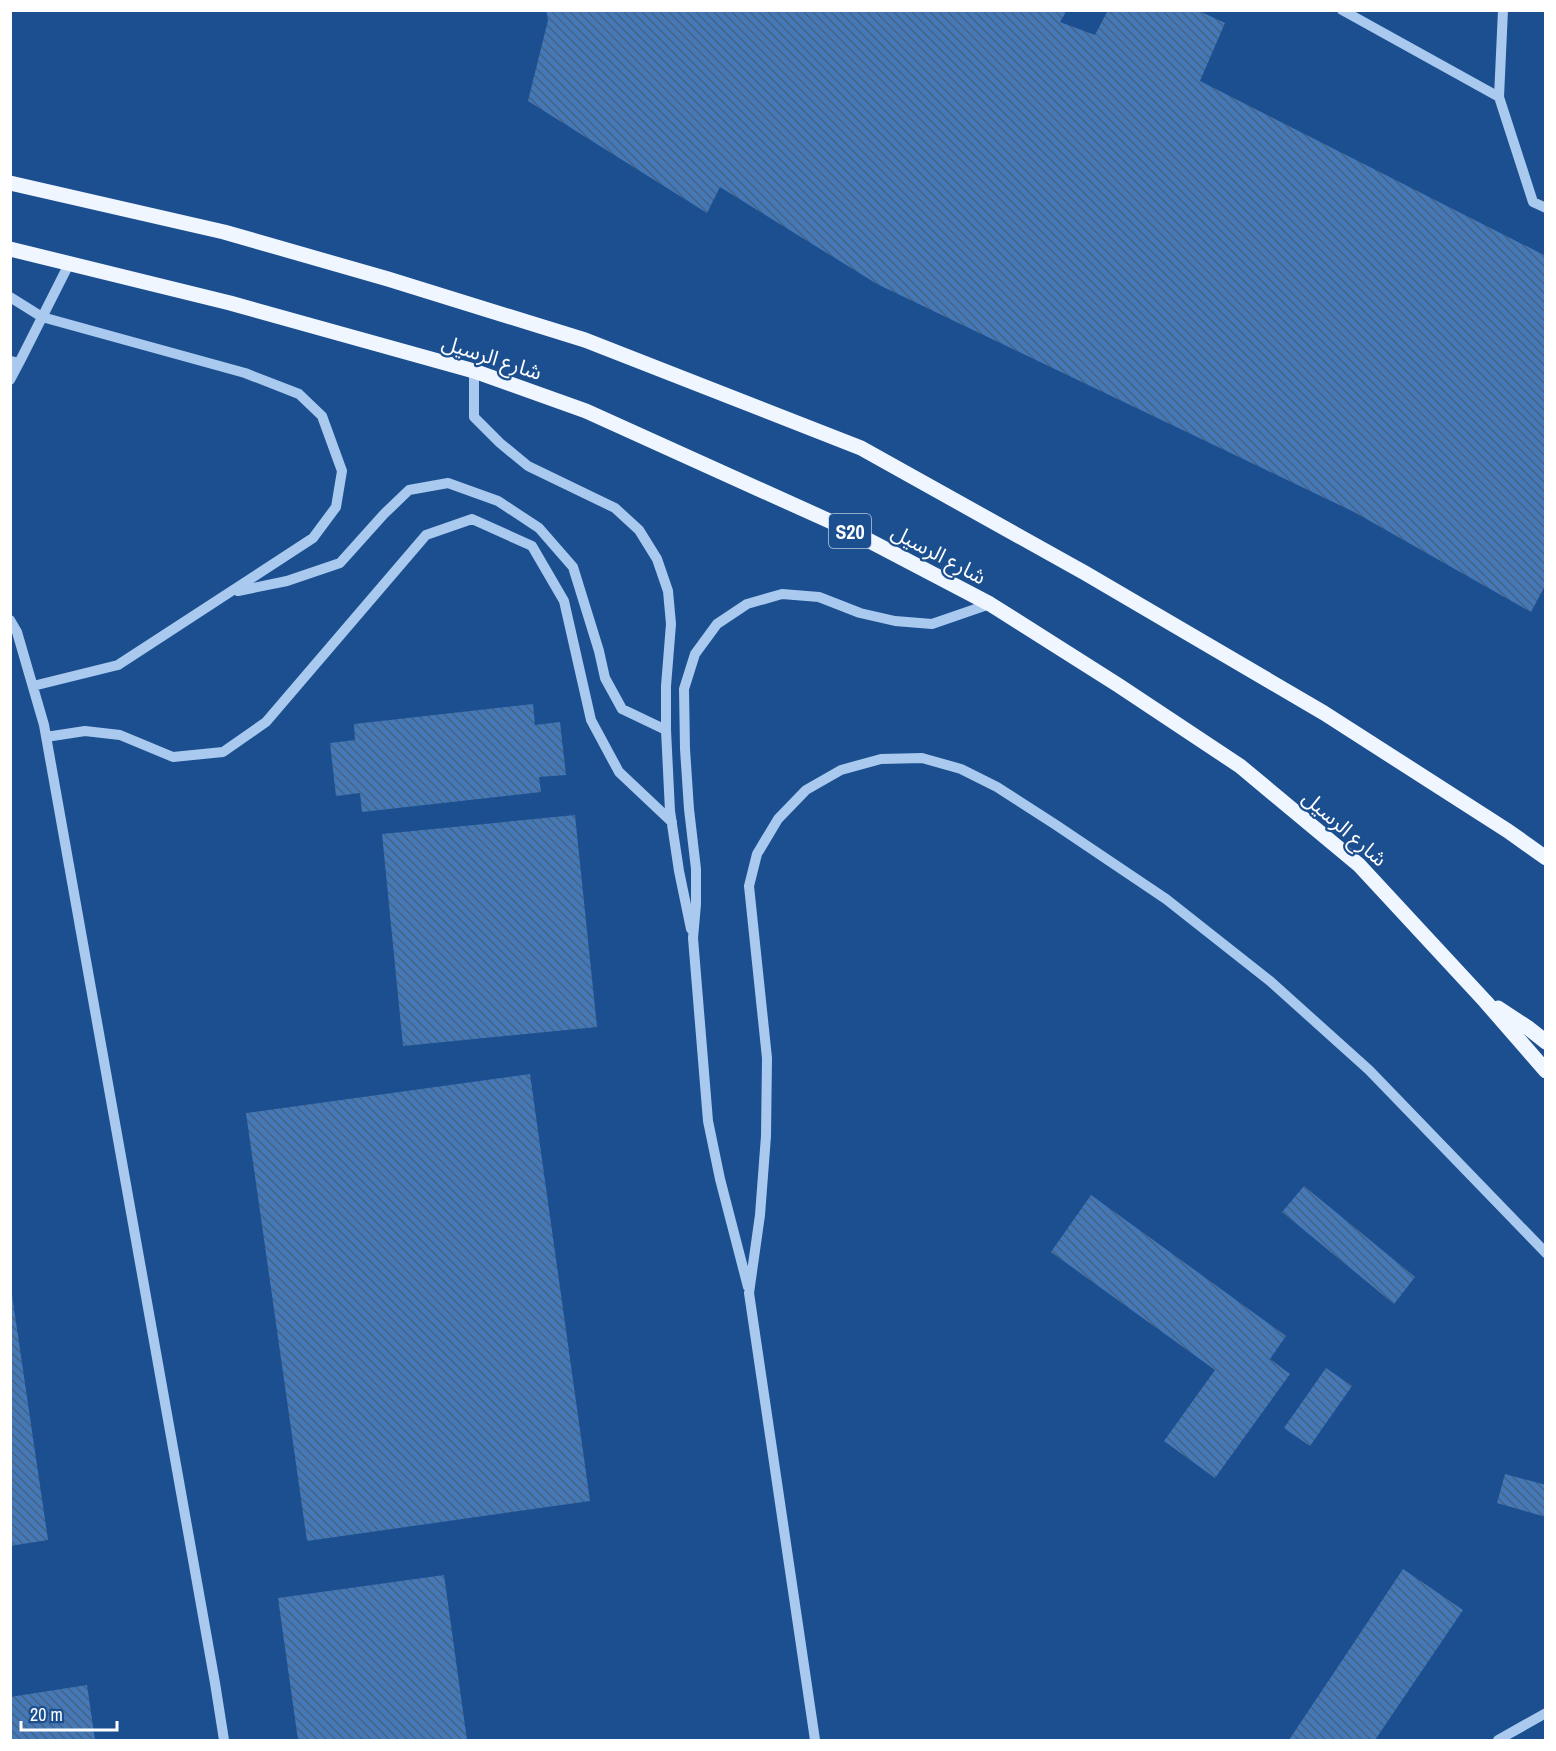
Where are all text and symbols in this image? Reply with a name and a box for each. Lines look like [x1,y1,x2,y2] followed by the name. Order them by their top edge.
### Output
[438,327,546,388] street label: شارع الرسيل
[829,514,871,548] road number: S20
[886,517,991,592] street label: شارع الرسيل
[1296,783,1394,874] street label: شارع الرسيل
[21,1694,117,1732] scale bar
[30,1702,63,1727] text: 20 m

